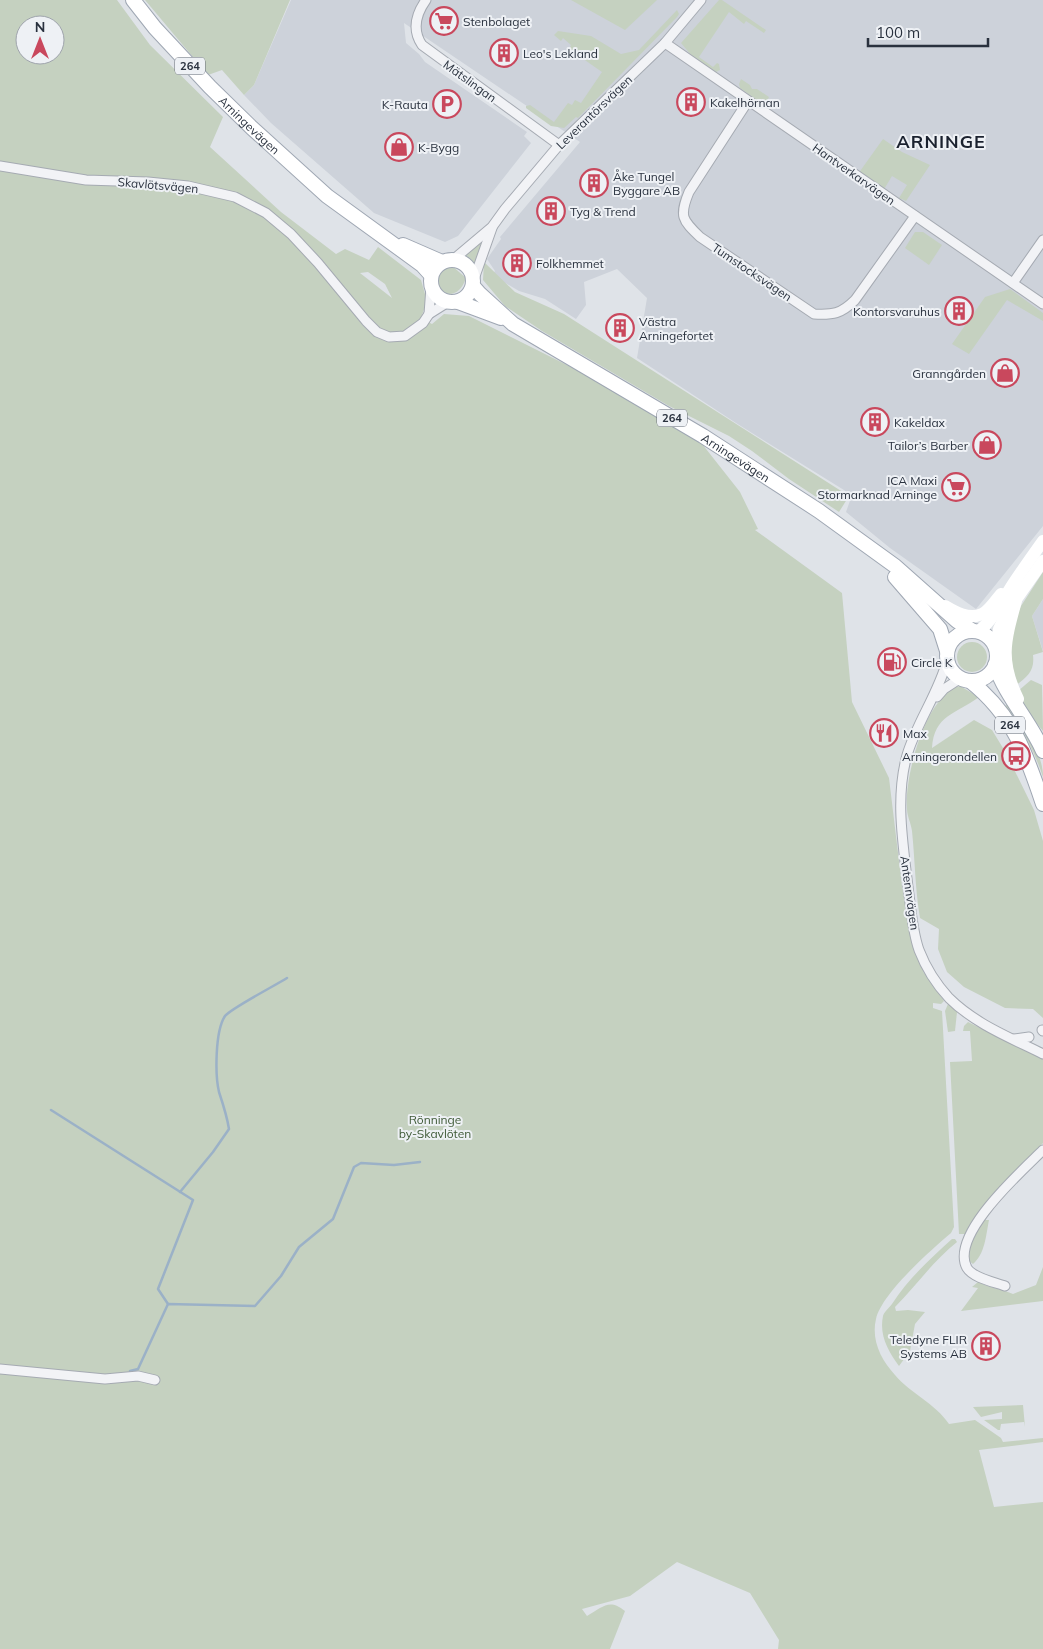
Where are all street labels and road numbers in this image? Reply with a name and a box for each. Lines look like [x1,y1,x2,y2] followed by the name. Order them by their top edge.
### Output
[441,57,499,105] street label: Mätslingan
[175,58,205,74] road number: 264
[553,72,635,152] street label: Leverantörsvägen
[216,93,283,157] street label: Arningevägen
[810,140,898,208] street label: Hantverkarvägen
[117,174,199,196] street label: Skavlötsvägen
[709,240,795,304] street label: Tumstocksvägen
[657,409,687,426] road number: 264
[699,430,773,485] street label: Arningevägen
[995,716,1025,734] road number: 264
[897,855,923,931] street label: Antennvägen

